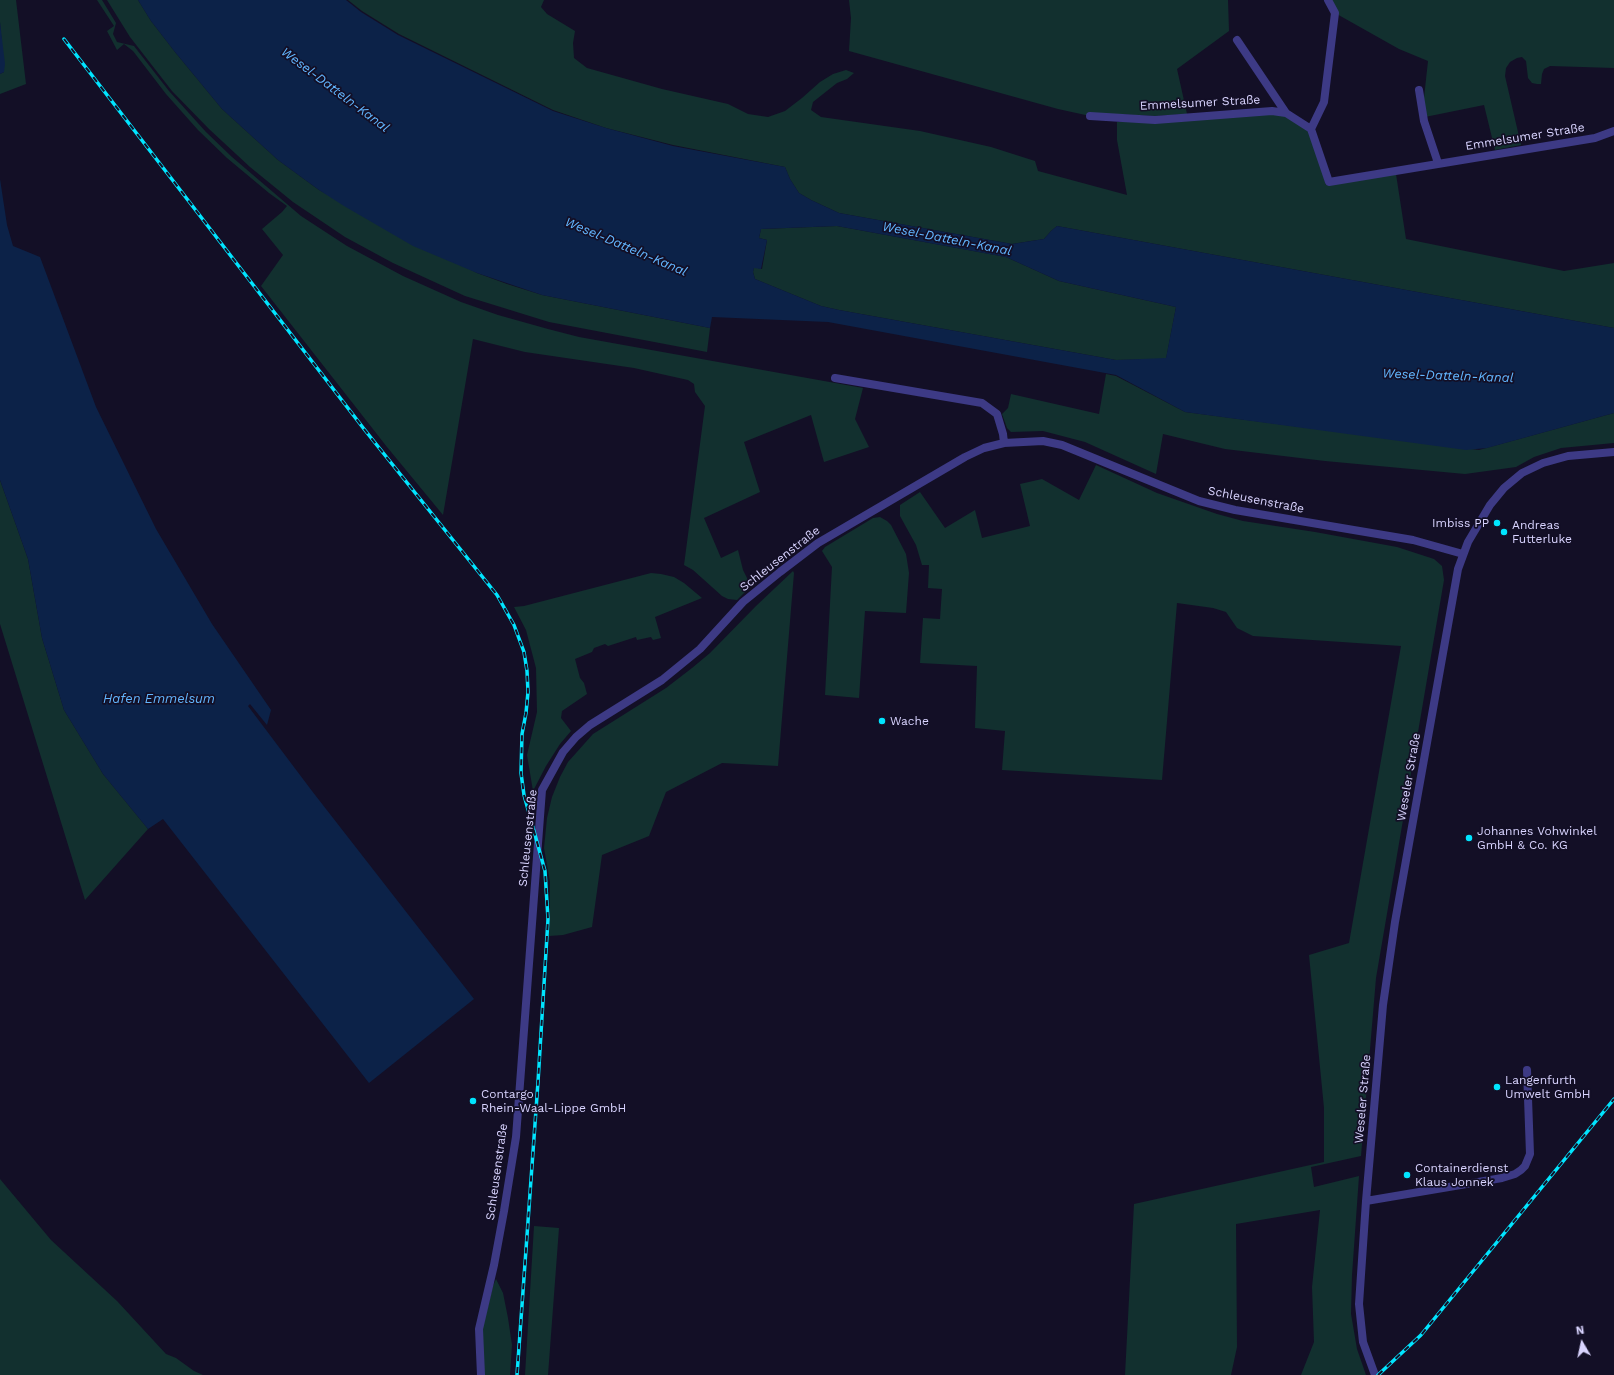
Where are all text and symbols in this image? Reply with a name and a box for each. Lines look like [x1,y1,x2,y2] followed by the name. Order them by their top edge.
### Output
[278,44,392,136] water label: Wesel-Datteln-Kanal
[1139,93,1261,113] street label: Emmelsumer Straße
[1464,120,1586,154] street label: Emmelsumer Straße
[563,214,689,280] water label: Wesel-Datteln-Kanal
[881,219,1013,259] water label: Wesel-Datteln-Kanal
[1382,366,1514,386] water label: Wesel-Datteln-Kanal
[1207,484,1305,516] street label: Schleusenstraße
[1432,516,1489,530] place label: Imbiss PP
[1492,518,1502,528] marker: Imbiss PP
[1512,518,1572,546] place label: Andreas Futterluke
[737,523,823,595] street label: Schleusenstraße
[1499,527,1509,537] marker: Andreas Futterluke
[103,691,215,707] water label: Hafen Emmelsum
[890,714,929,728] place label: Wache
[877,716,887,726] marker: Wache
[1394,732,1424,822] street label: Weseler Straße
[516,789,540,887] street label: Schleusenstraße
[1477,824,1597,852] place label: Johannes Vohwinkel GmbH & Co. KG
[1464,833,1474,843] marker: Johannes Vohwinkel GmbH & Co. KG
[1352,1054,1374,1144] street label: Weseler Straße
[1505,1073,1590,1101] place label: Langenfurth Umwelt GmbH
[1492,1082,1502,1092] marker: Langenfurth Umwelt GmbH
[481,1087,626,1115] place label: Contargo Rhein-Waal-Lippe GmbH
[468,1096,478,1106] marker: Contargo Rhein-Waal-Lippe GmbH
[483,1123,511,1221] street label: Schleusenstraße
[1415,1161,1508,1189] place label: Containerdienst Klaus Jonnek
[1402,1170,1412,1180] marker: Containerdienst Klaus Jonnek
[1562,1323,1602,1363] north arrow
[1575,1324,1585,1338] text: N

